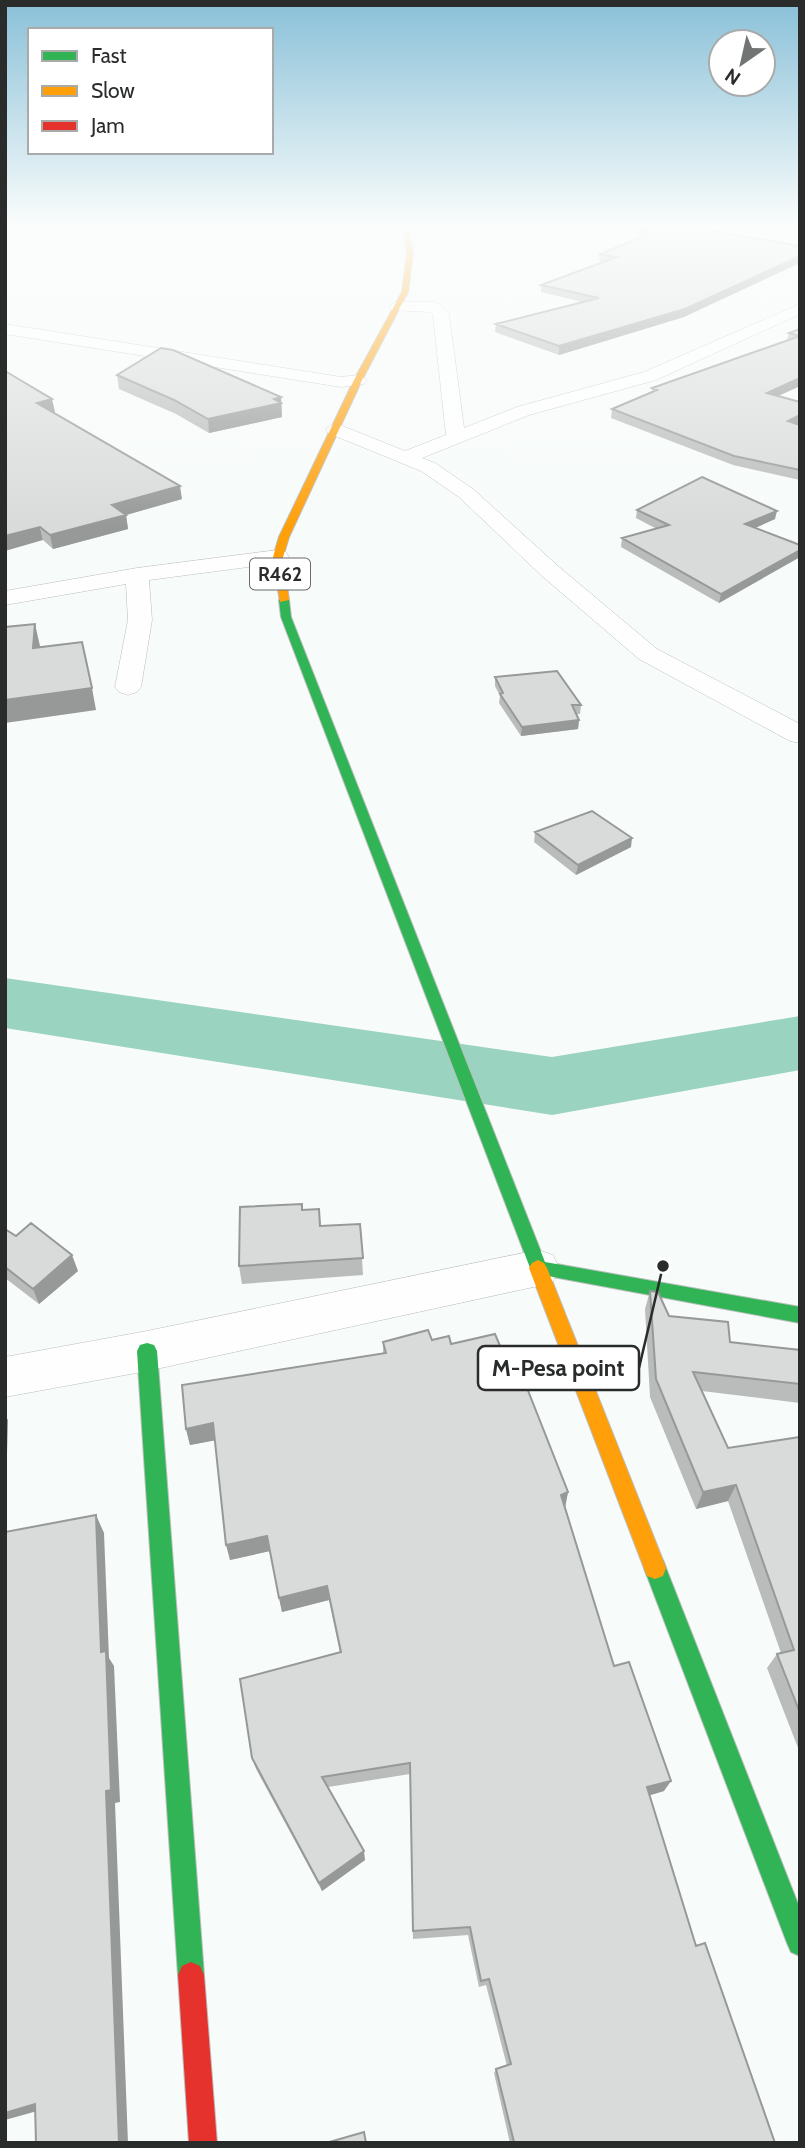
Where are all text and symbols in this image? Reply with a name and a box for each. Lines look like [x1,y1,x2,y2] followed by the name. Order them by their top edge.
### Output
[28,28,273,154] legend
[707,28,777,98] north arrow
[91,43,127,68] text: Fast
[721,63,745,90] text: N
[91,78,135,103] text: Slow
[90,113,125,138] text: Jam
[250,558,310,590] road number: R462
[478,1346,639,1390] callout: M-Pesa point
[492,1354,624,1382] text: M-Pesa point

